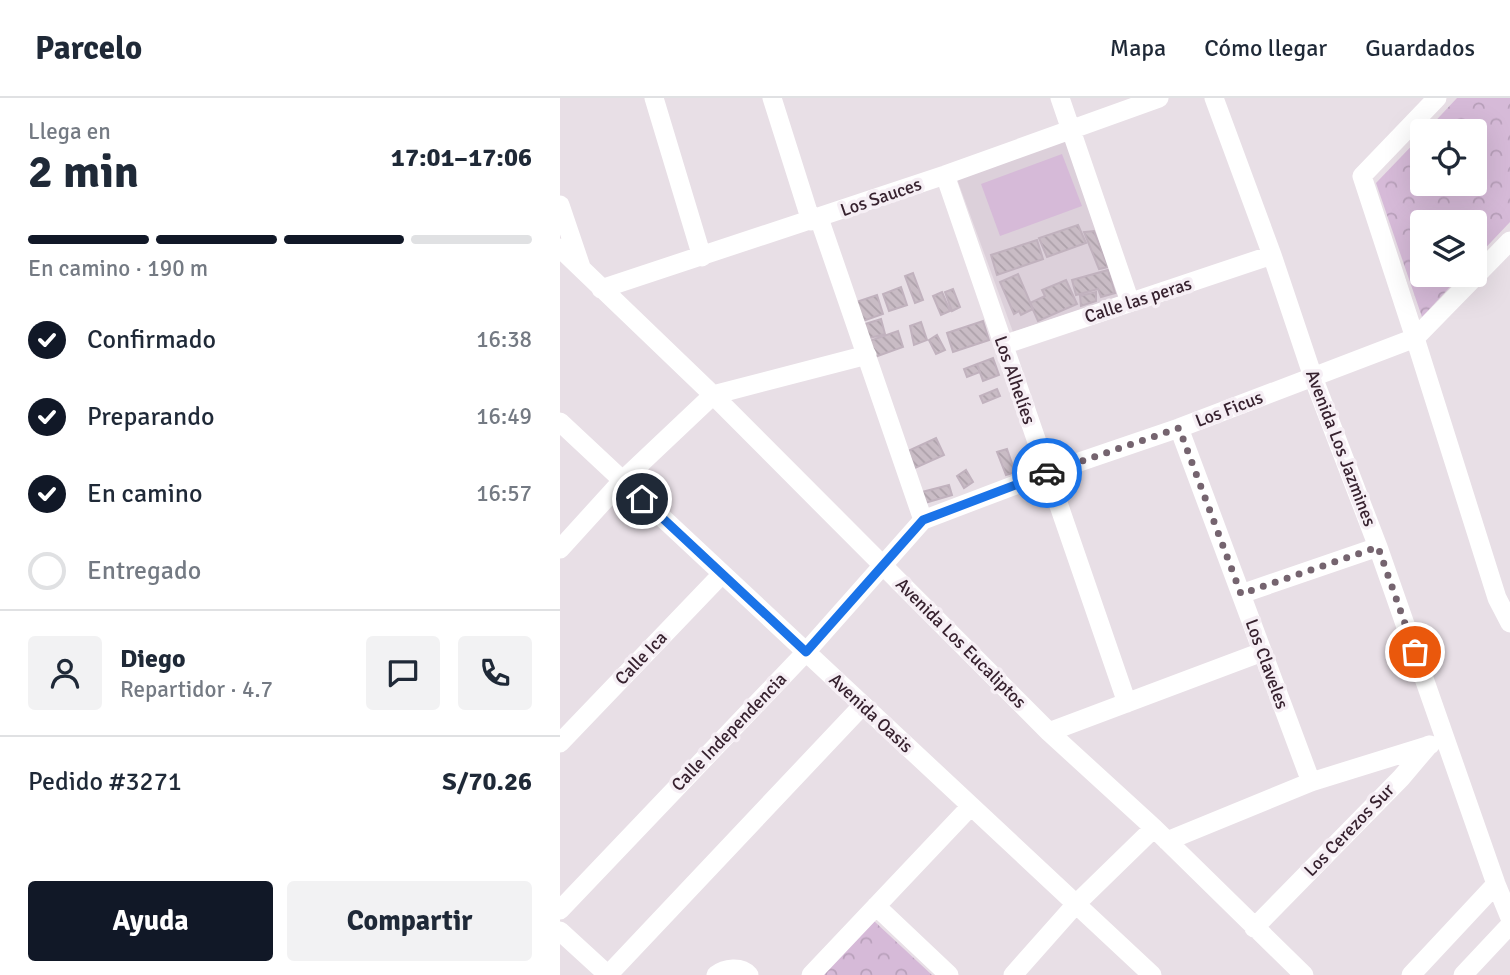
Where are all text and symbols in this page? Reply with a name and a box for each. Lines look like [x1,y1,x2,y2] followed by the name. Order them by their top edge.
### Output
[35,28,142,69] text: Parcelo
[1110,33,1166,63] text: Mapa
[1204,33,1327,63] text: Cómo llegar
[1365,33,1475,63] text: Guardados
[28,117,111,146] text: Llega en
[1410,119,1487,287] map controls
[1410,119,1487,196] button: locate
[391,142,532,174] text: 17:01–17:06
[28,144,139,200] text: 2 min
[838,173,925,221] street label: Los Sauces
[1410,210,1487,287] button: layers
[28,254,208,283] text: En camino · 190 m
[1082,272,1194,328] street label: Calle las peras
[28,321,66,359] icon: check
[87,324,216,356] text: Confirmado
[476,325,532,354] text: 16:38
[990,333,1040,427] street label: Los Alhelíes
[1301,367,1381,529] street label: Avenida Los Jazmines
[1192,386,1266,432] street label: Los Ficus
[28,398,66,436] icon: check
[87,401,214,433] text: Preparando
[476,402,532,431] text: 16:49
[1012,438,1082,508] courier
[1028,454,1066,492] icon: car
[612,469,672,529] pin
[28,475,66,513] icon: check
[87,478,203,510] text: En camino
[476,479,532,508] text: 16:57
[623,480,661,518] icon: home
[87,555,201,587] text: Entregado
[891,573,1031,713] street label: Avenida Los Eucaliptos
[1241,616,1293,712] street label: Los Claveles
[1385,622,1445,682] pin
[610,627,672,689] street label: Calle Ica
[1396,633,1434,671] icon: bag
[28,636,102,710] button: person
[366,636,440,710] button: chat
[458,636,532,710] button: phone
[120,643,186,675] text: Diego
[667,668,791,796] street label: Calle Independencia
[825,669,917,757] street label: Avenida Oasis
[120,675,273,704] text: Repartidor · 4.7
[28,766,182,798] text: Pedido #3271
[442,766,532,798] text: S/70.26
[1299,779,1399,881] street label: Los Cerezos Sur
[28,881,273,961] button: Ayuda
[287,881,532,961] button: Compartir

